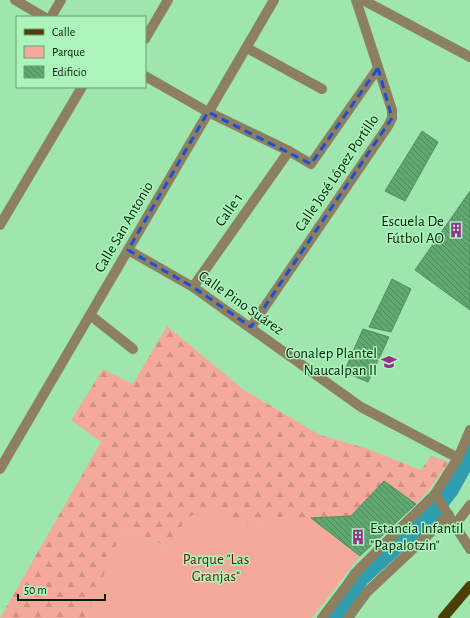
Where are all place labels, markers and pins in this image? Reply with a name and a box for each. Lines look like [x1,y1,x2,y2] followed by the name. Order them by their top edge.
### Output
[381,214,444,246] place label: Escuela De Fútbol AO
[447,221,465,239] building icon: Escuela De Fútbol AO
[286,346,377,378] place label: Conalep Plantel Naucalpan II
[380,353,398,371] school or university icon: Conalep Plantel Naucalpan II
[370,521,463,553] place label: Estancia Infantil "Papalotzin"
[349,528,367,546] building icon: Estancia Infantil "Papalotzin"

